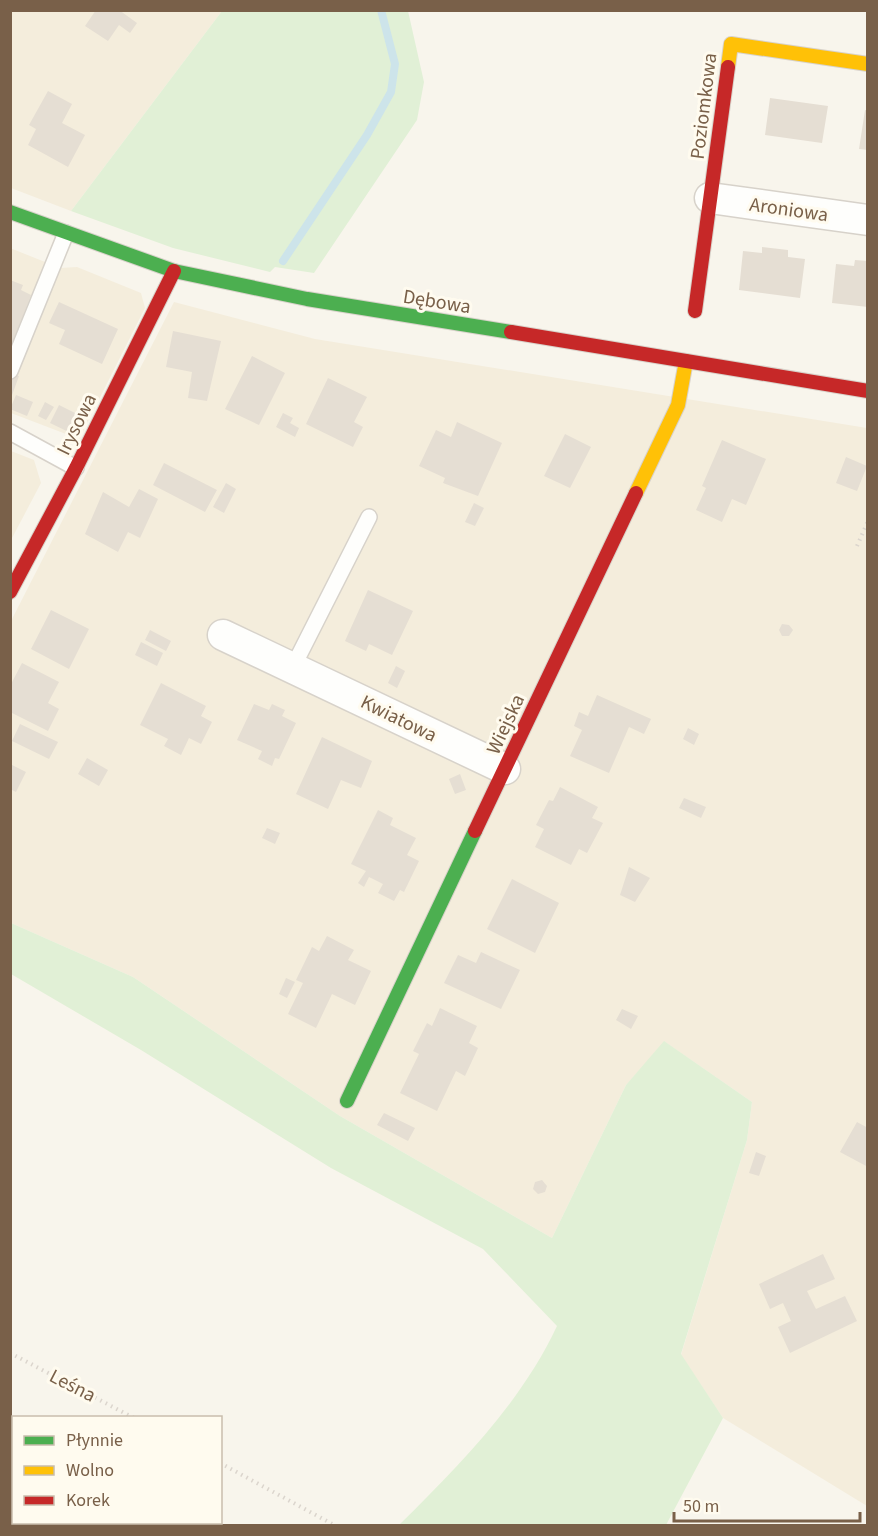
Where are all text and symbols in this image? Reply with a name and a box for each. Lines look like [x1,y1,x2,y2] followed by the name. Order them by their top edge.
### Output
[684,51,724,161] street label: Poziomkowa
[748,191,830,229] street label: Aroniowa
[401,283,473,321] street label: Dębowa
[50,389,104,460] street label: Irysowa
[356,688,442,749] street label: Kwiatowa
[480,690,532,759] street label: Wiejska
[44,1362,101,1409] street label: Leśna
[12,1416,222,1524] legend
[66,1428,123,1453] text: Płynnie
[66,1458,114,1483] text: Wolno
[674,1485,860,1523] scale bar
[66,1488,110,1513] text: Korek
[683,1494,719,1519] text: 50 m

